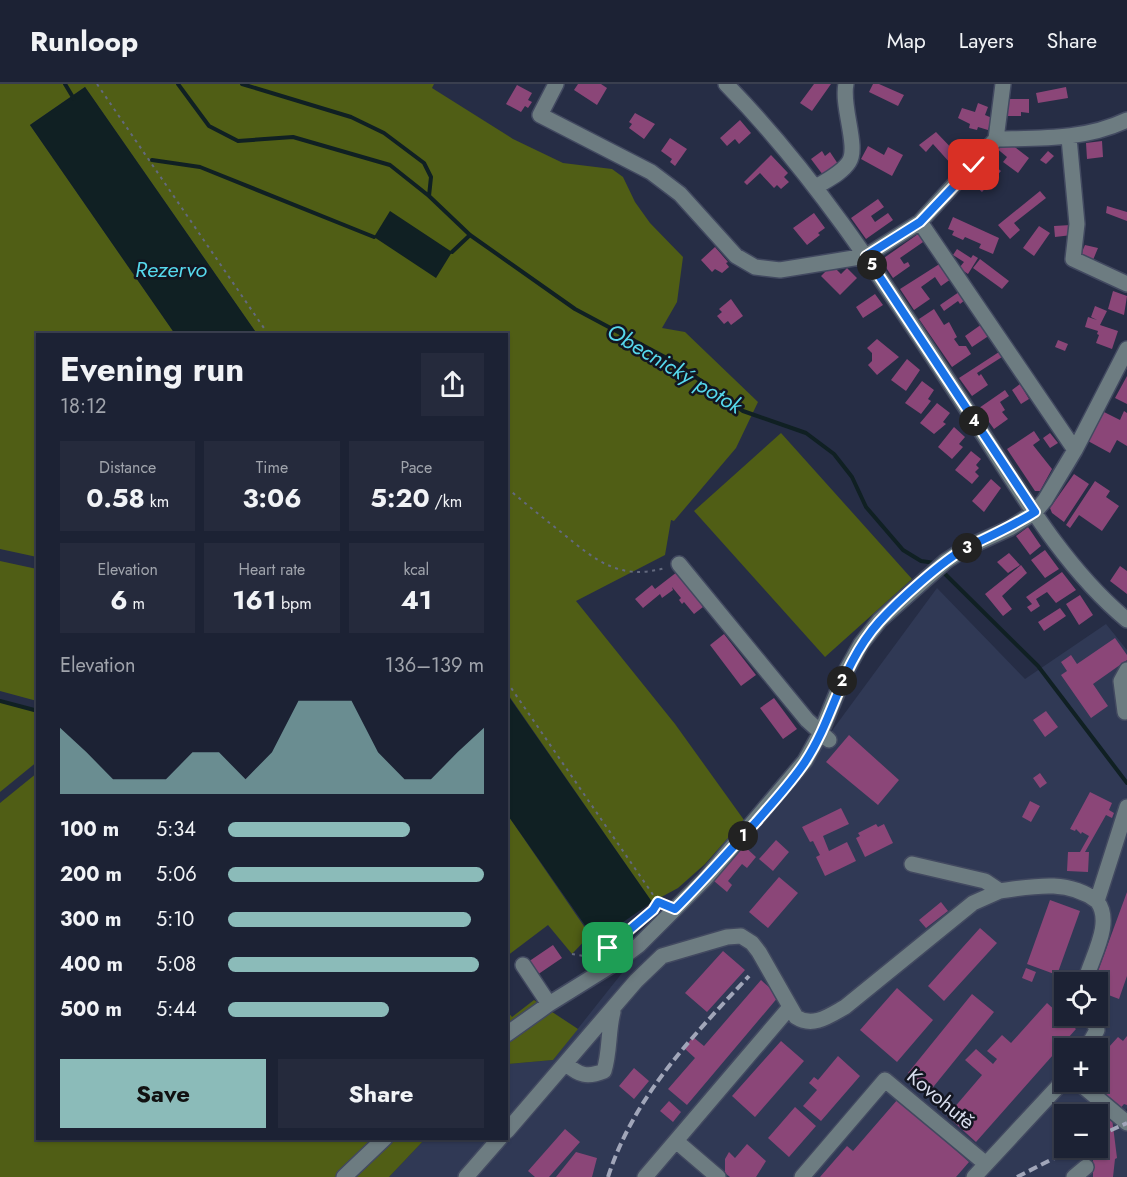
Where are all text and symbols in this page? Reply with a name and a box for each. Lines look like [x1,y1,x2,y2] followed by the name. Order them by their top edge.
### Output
[30,21,138,62] text: Runloop
[887,26,926,56] text: Map
[959,26,1014,56] text: Layers
[1047,26,1097,56] text: Share
[948,139,999,190] pin
[957,148,990,181] icon: check
[857,250,887,280] pin: 5
[135,253,207,285] water label: Rezervo
[867,253,877,276] text: 5
[601,315,750,422] water label: Obecnický potok
[60,346,244,393] text: Evening run
[421,353,484,416] button: share
[60,392,106,421] text: 18:12
[959,406,989,436] pin: 4
[968,409,980,432] text: 4
[99,456,156,479] text: Distance
[256,456,288,479] text: Time
[400,456,432,479] text: Pace
[86,479,145,517] text: 0.58
[242,479,302,517] text: 3:06
[370,479,430,517] text: 5:20
[145,490,169,513] text: km
[430,490,462,513] text: /km
[952,533,982,563] pin: 3
[962,536,972,559] text: 3
[97,558,158,581] text: Elevation
[239,558,305,581] text: Heart rate
[403,558,429,581] text: kcal
[110,581,128,619] text: 6
[232,581,276,619] text: 161
[401,581,432,619] text: 41
[128,592,145,615] text: m
[276,592,312,615] text: bpm
[60,651,135,680] text: Elevation
[385,651,484,680] text: 136–139 m
[827,666,857,696] pin: 2
[837,669,847,692] text: 2
[60,815,119,844] text: 100 m
[156,815,196,844] text: 5:34
[728,821,758,851] pin: 1
[739,824,747,847] text: 1
[60,860,122,889] text: 200 m
[156,860,197,889] text: 5:06
[60,905,121,934] text: 300 m
[156,905,194,934] text: 5:10
[582,922,633,973] pin
[591,931,624,964] icon: arrive
[60,950,123,979] text: 400 m
[156,950,196,979] text: 5:08
[1054,972,1108,1158] map controls
[1054,972,1108,1026] button: locate
[60,995,122,1024] text: 500 m
[156,995,197,1024] text: 5:44
[1054,1038,1108,1092] button: +
[60,1059,266,1128] button: Save
[278,1059,484,1128] button: Share
[900,1062,982,1137] street label: Kovohutě
[1054,1104,1108,1158] button: −

